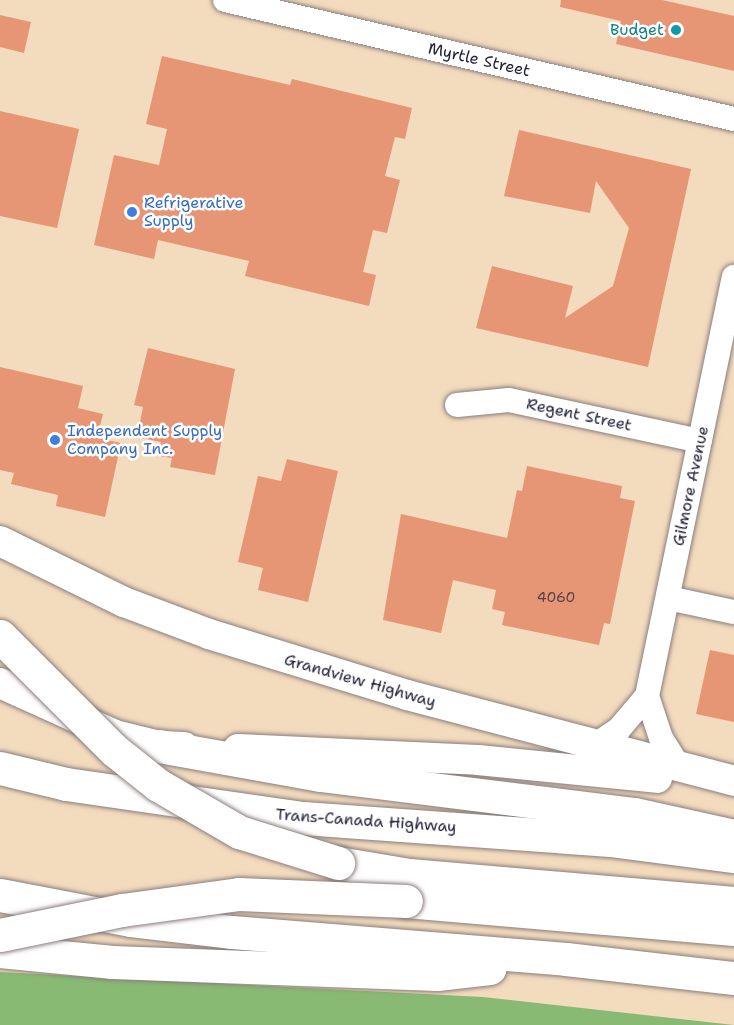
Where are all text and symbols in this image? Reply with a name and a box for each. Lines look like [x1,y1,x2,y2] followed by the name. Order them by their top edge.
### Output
[610,20,664,40] place label: Budget
[669,23,683,37] marker: Budget
[426,39,532,81] street label: Myrtle Street
[144,193,244,231] place label: Refrigerative Supply
[125,205,139,219] marker: Refrigerative Supply
[525,394,633,436] street label: Regent Street
[67,421,222,459] place label: Independent Supply Company Inc.
[669,424,713,548] street label: Gilmore Avenue
[48,433,62,447] marker: Independent Supply Company Inc.
[537,589,575,605] house number: 4060
[282,650,438,712] street label: Grandview Highway
[275,805,457,837] street label: Trans-Canada Highway

